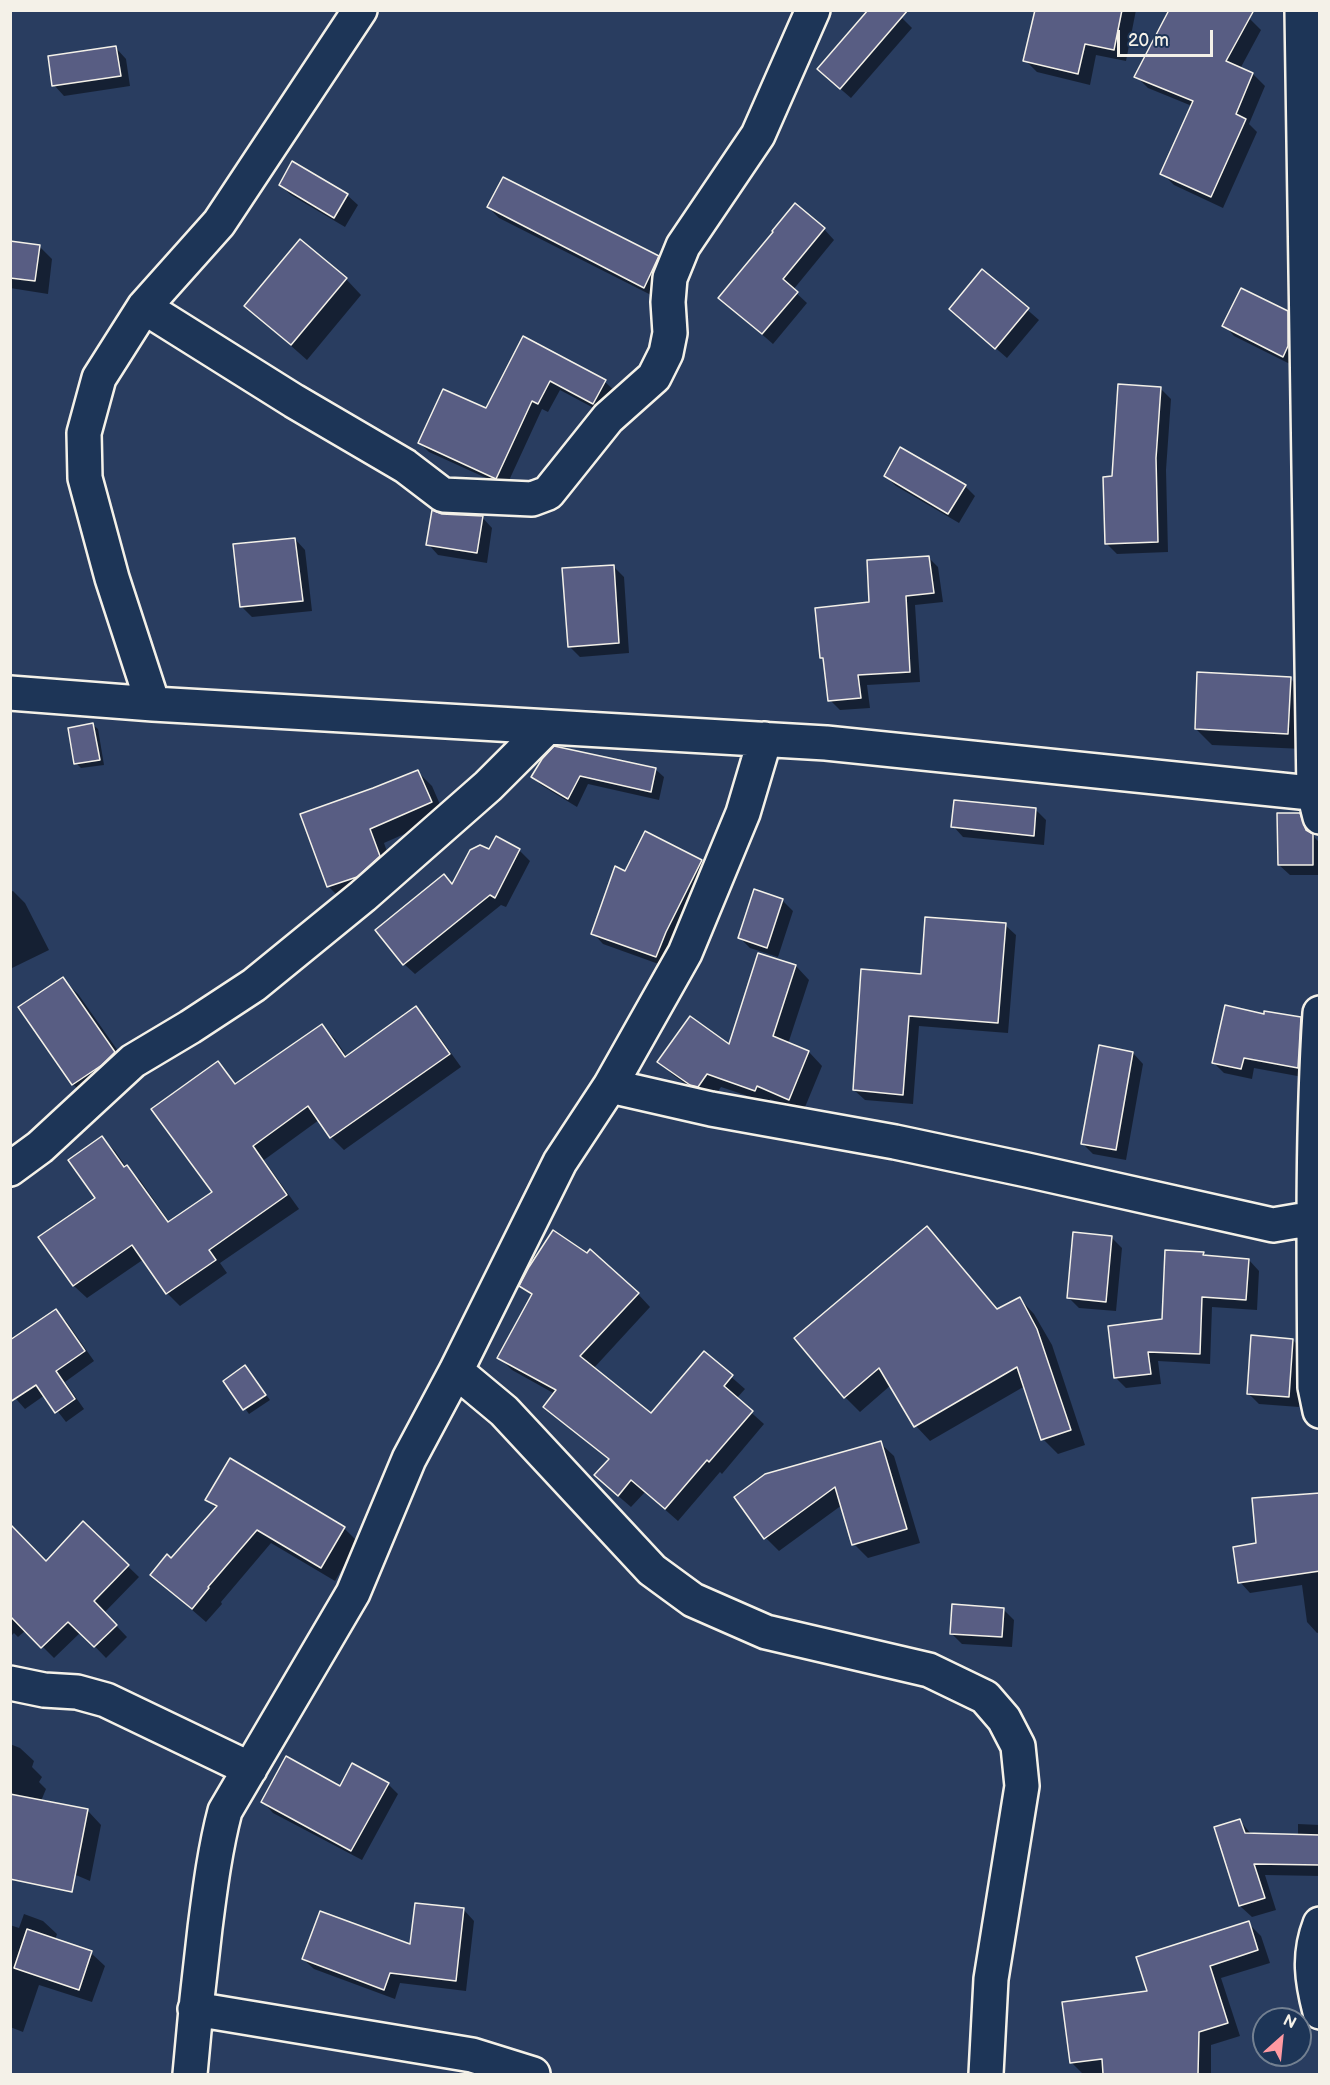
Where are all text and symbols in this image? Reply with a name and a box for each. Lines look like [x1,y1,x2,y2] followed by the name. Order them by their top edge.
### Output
[1120,18,1216,56] scale bar
[1128,30,1169,51] text: 20 m
[1252,2007,1312,2067] north arrow
[1280,2011,1299,2033] text: N

